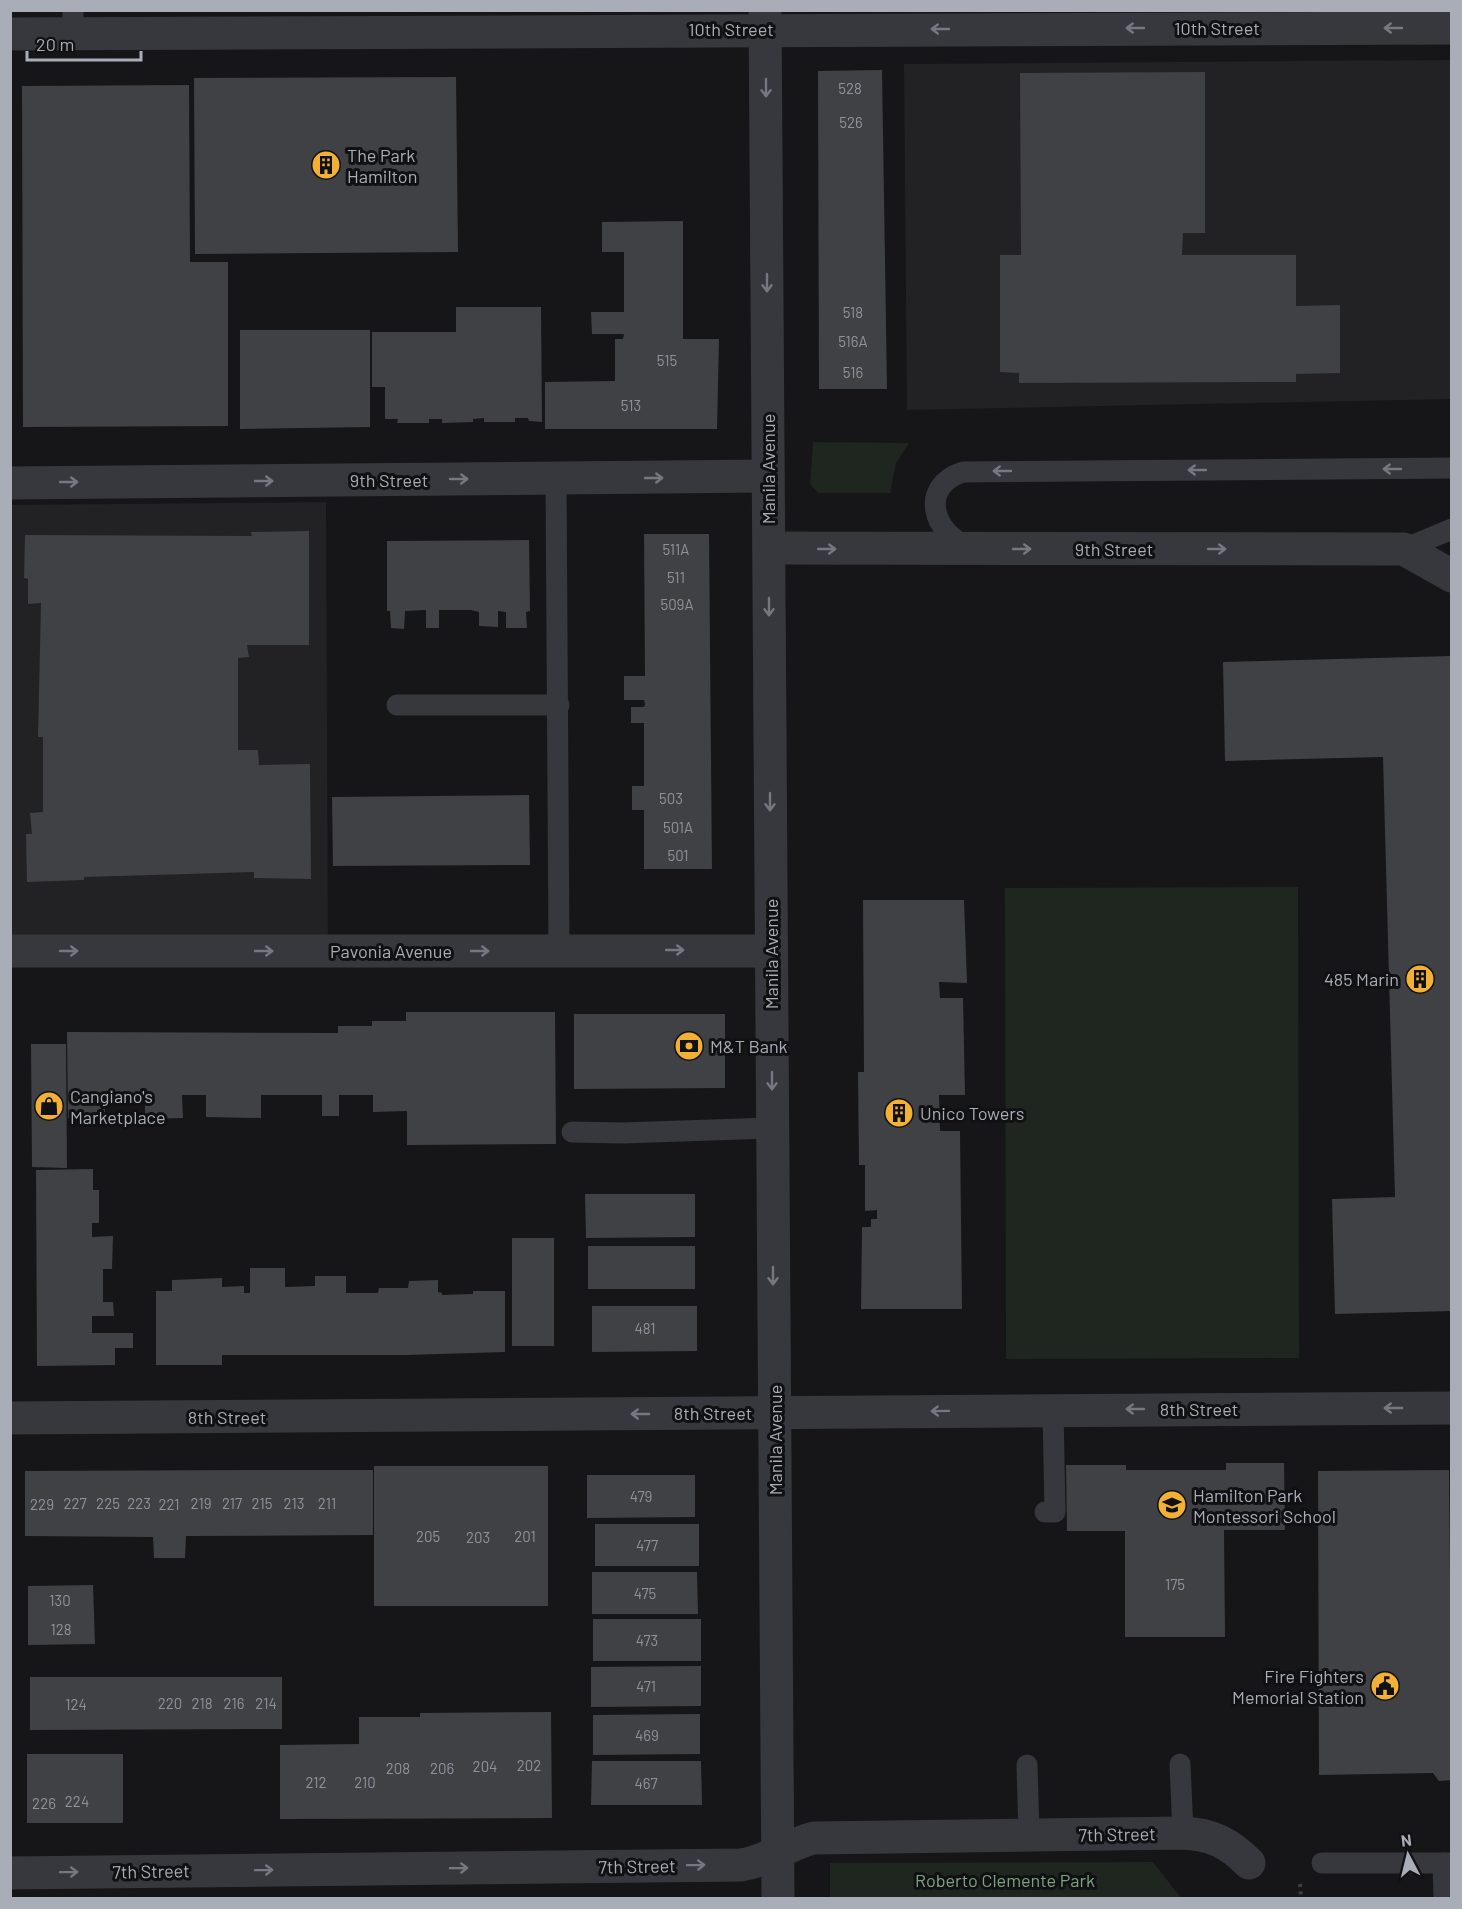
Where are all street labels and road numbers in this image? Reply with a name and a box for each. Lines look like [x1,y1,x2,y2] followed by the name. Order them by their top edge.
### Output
[1174,17,1260,39] street label: 10th Street
[688,18,774,40] street label: 10th Street
[757,414,779,524] street label: Manila Avenue
[350,469,428,491] street label: 9th Street
[1075,538,1153,560] street label: 9th Street
[760,899,782,1009] street label: Manila Avenue
[330,940,452,962] street label: Pavonia Avenue
[764,1385,786,1495] street label: Manila Avenue
[1160,1398,1238,1420] street label: 8th Street
[674,1402,752,1424] street label: 8th Street
[188,1406,266,1428] street label: 8th Street
[1078,1822,1156,1846] street label: 7th Street
[598,1854,676,1878] street label: 7th Street
[112,1859,190,1883] street label: 7th Street

